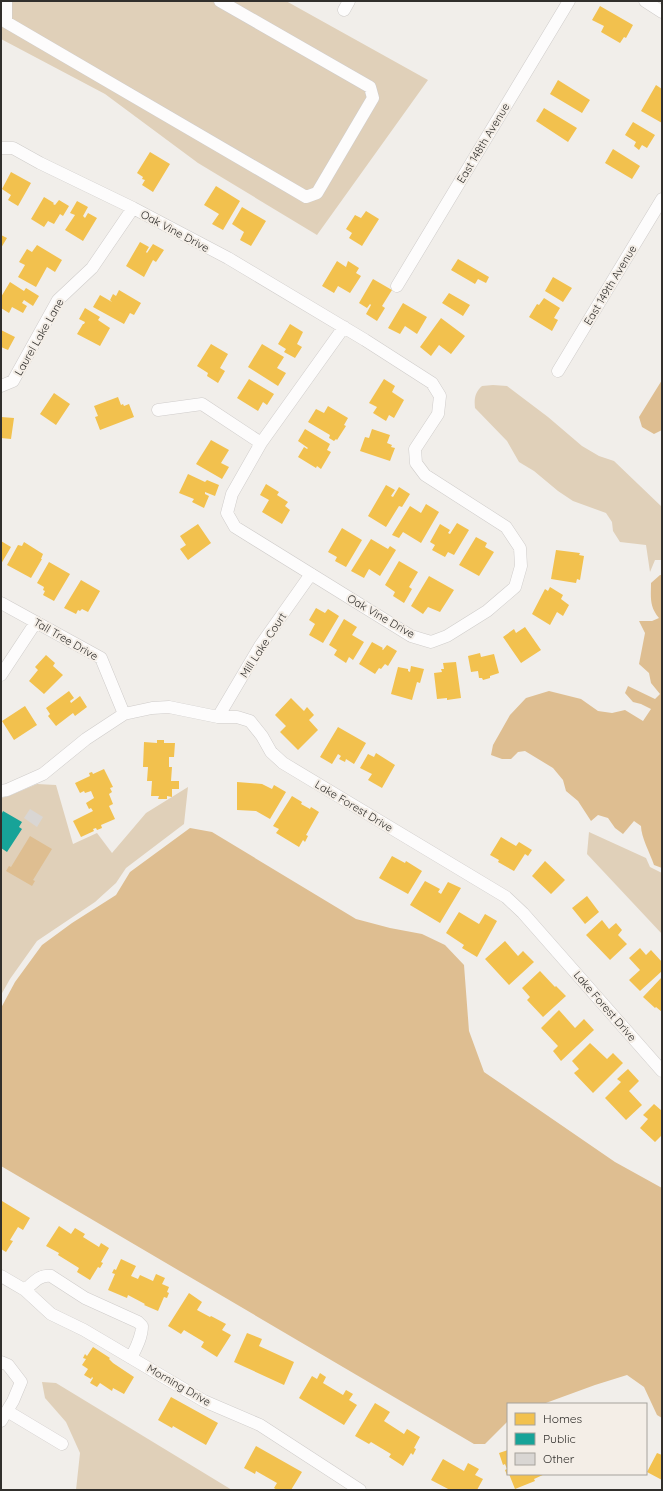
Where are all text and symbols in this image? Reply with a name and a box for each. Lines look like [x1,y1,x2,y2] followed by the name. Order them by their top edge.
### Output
[454,100,512,186] street label: East 148th Avenue
[138,207,212,255] street label: Oak Vine Drive
[581,242,639,328] street label: East 149th Avenue
[11,296,67,378] street label: Laurel Lake Lane
[345,591,417,641] street label: Oak Vine Drive
[237,610,289,680] street label: Mill Lake Court
[31,615,101,663] street label: Tall Tree Drive
[312,777,396,835] street label: Lake Forest Drive
[571,968,639,1044] street label: Lake Forest Drive
[145,1361,213,1409] street label: Morning Drive
[507,1403,647,1475] legend
[543,1411,583,1426] text: Homes
[543,1431,576,1446] text: Public
[543,1451,575,1466] text: Other

